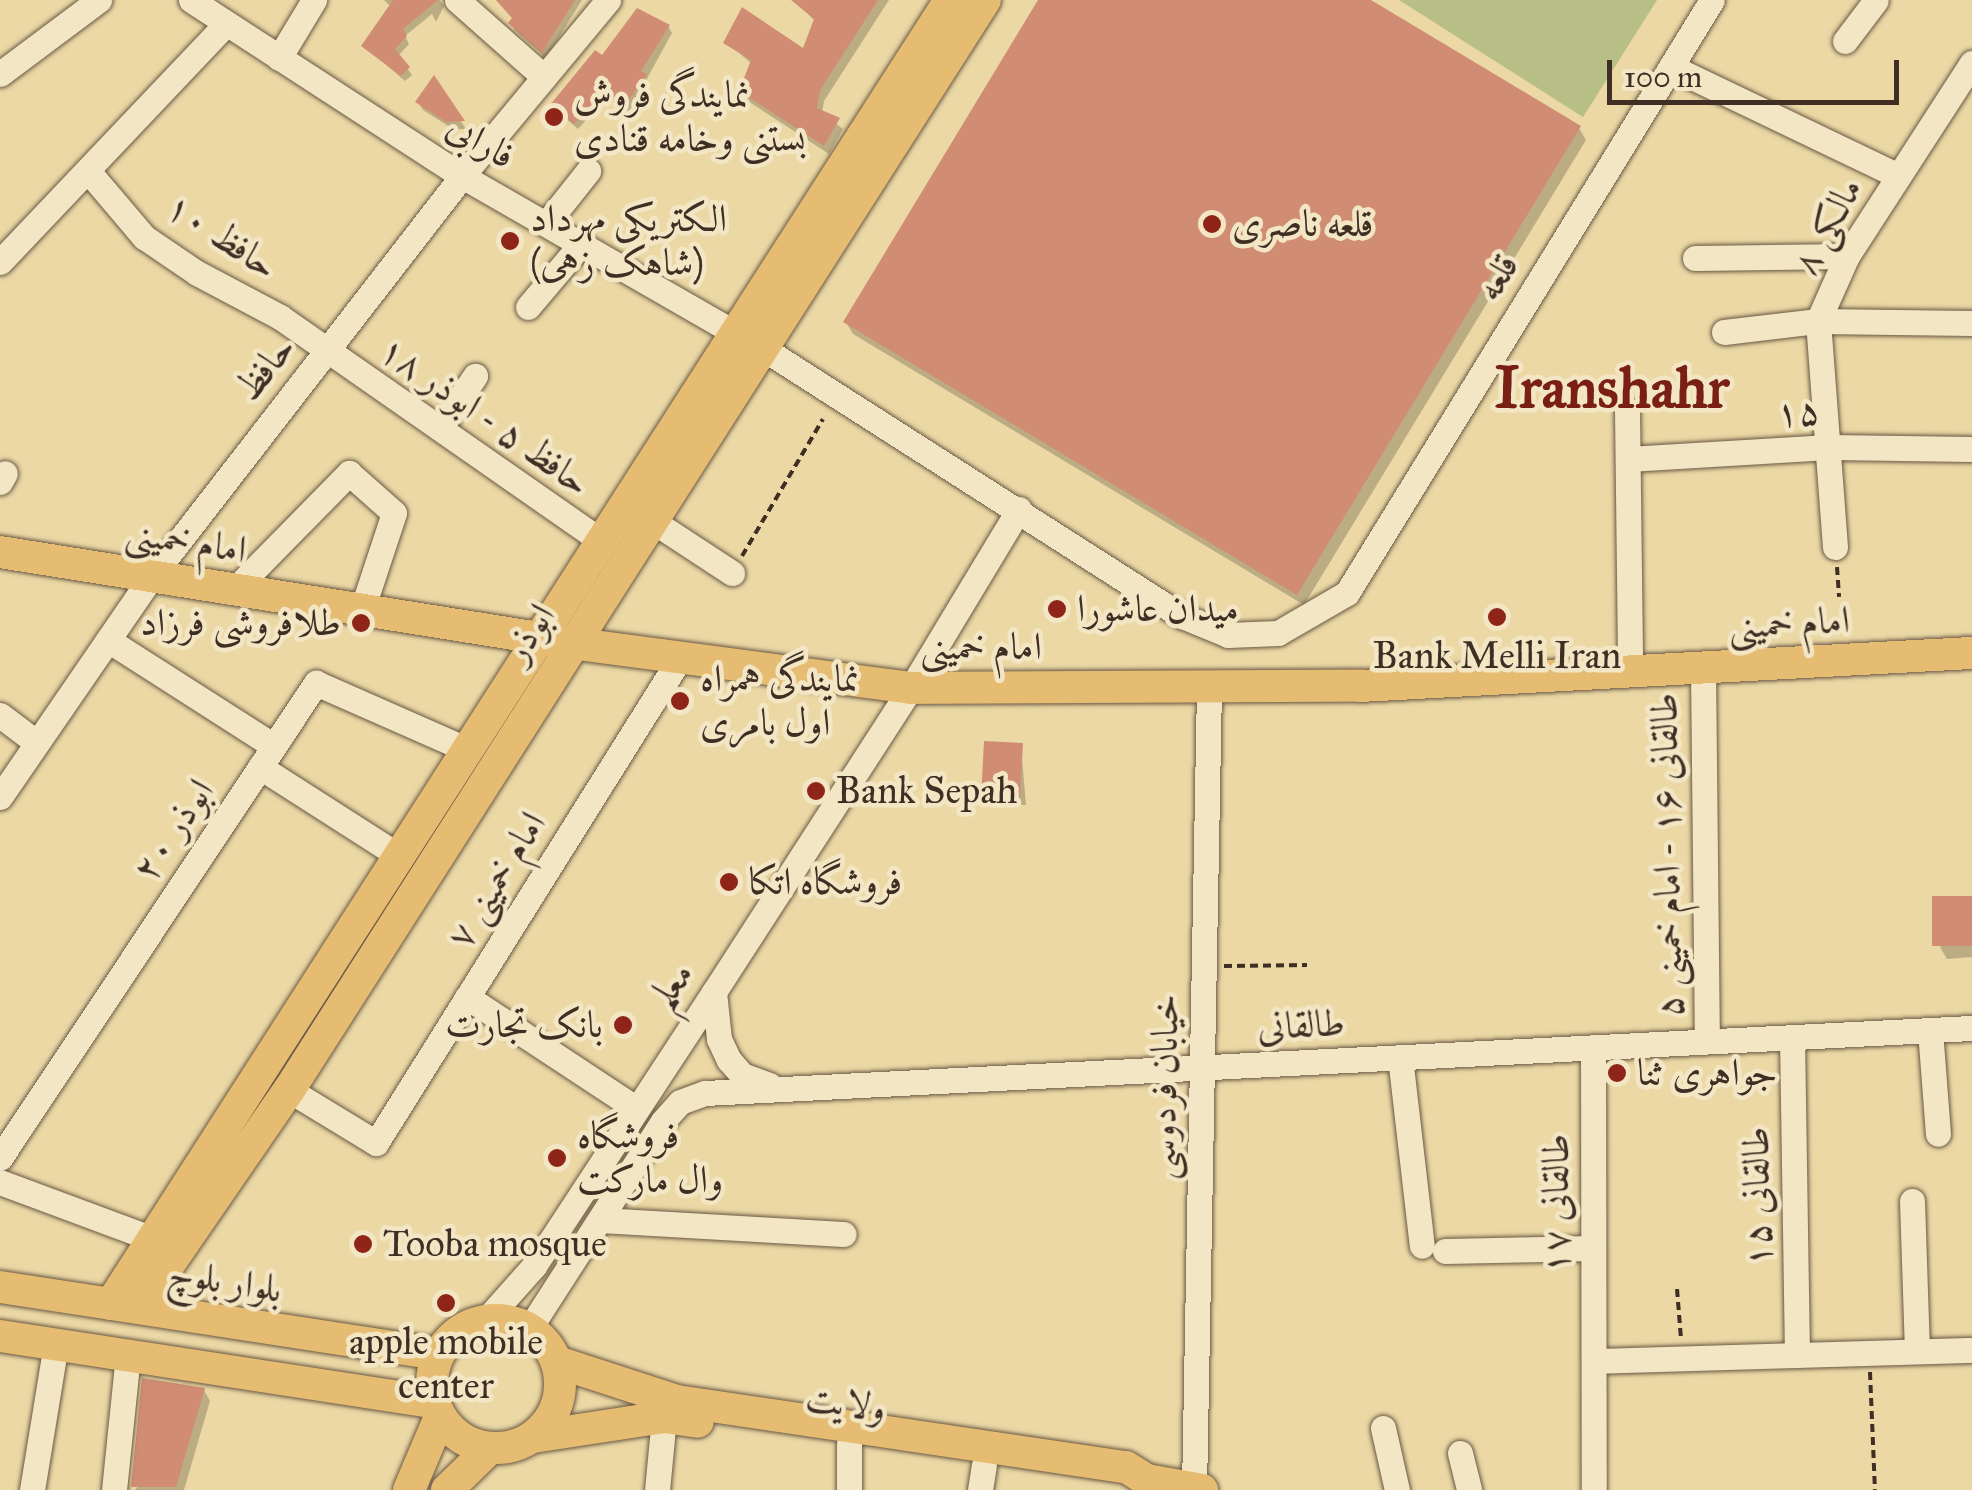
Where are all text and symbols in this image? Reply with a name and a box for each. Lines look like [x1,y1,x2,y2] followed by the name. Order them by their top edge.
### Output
[1612,40,1904,102] scale bar
[1624,59,1702,95] text: 100 m
[574,72,806,162] place label: نمایندگی فروش بستنی وخامه قنادی
[439,103,523,179] street label: فارابی
[543,106,565,128] marker: نمایندگی فروش بستنی وخامه قنادی
[1782,169,1872,283] street label: مالکی ۸
[158,183,286,289] street label: حافظ ۱۰
[530,196,727,286] place label: الکتریکی مهرداد (شاهک زهی)
[1232,201,1373,247] place label: قلعه ناصری
[1201,213,1223,235] marker: قلعه ناصری
[499,230,521,252] marker: الکتریکی مهرداد (شاهک زهی)
[1465,245,1529,309] street label: قلعه
[225,326,305,410] street label: حافظ
[371,326,599,506] street label: حافظ ۵ - ابوذر ۱۸
[1495,353,1729,423] district label: Iranshahr
[1775,388,1821,436] street label: ۱۵
[122,509,250,573] street label: امام خمینی
[1077,586,1239,632] place label: میدان عاشورا
[493,595,565,671] street label: ابوذر
[1727,597,1851,649] street label: امام خمینی
[1046,598,1068,620] marker: میدان عاشورا
[140,600,341,646] place label: طلافروشی فرزاد
[1486,606,1508,628] marker: Bank Melli Iran
[350,612,372,634] marker: طلافروشی فرزاد
[920,624,1042,670] street label: امام خمینی
[1373,633,1621,679] place label: Bank Melli Iran
[700,656,860,746] place label: نمایندگی همراه اول بامری
[669,690,691,712] marker: نمایندگی همراه اول بامری
[1641,692,1693,1018] street label: طالقانی ۱۶ - امام خمینی ۵
[836,768,1017,814] place label: Bank Sepah
[122,770,224,890] street label: ابوذر ۲۰
[805,780,827,802] marker: Bank Sepah
[436,803,556,957] street label: امام خمینی ۷
[749,859,902,905] place label: فروشگاه اتکا
[718,871,740,893] marker: فروشگاه اتکا
[639,953,703,1017] street label: معلم
[1140,994,1188,1180] street label: خیابان فردوسی
[1256,1000,1346,1050] street label: طالقانی
[445,1002,603,1048] place label: بانک تجارت
[612,1014,634,1036] marker: بانک تجارت
[1637,1050,1778,1096] place label: جواهری ثنا
[1606,1062,1628,1084] marker: جواهری ثنا
[577,1113,723,1202] place label: فروشگاه وال مارکت
[1733,1126,1781,1268] street label: طالقانی ۱۵
[1533,1134,1579,1274] street label: طالقانی ۱۷
[546,1147,568,1169] marker: فروشگاه وال مارکت
[383,1221,607,1267] place label: Tooba mosque
[352,1233,374,1255] marker: Tooba mosque
[165,1250,285,1312] street label: بلوار بلوچ
[435,1292,457,1314] marker: apple mobile center
[349,1319,543,1408] place label: apple mobile center
[803,1375,889,1431] street label: ولایت

